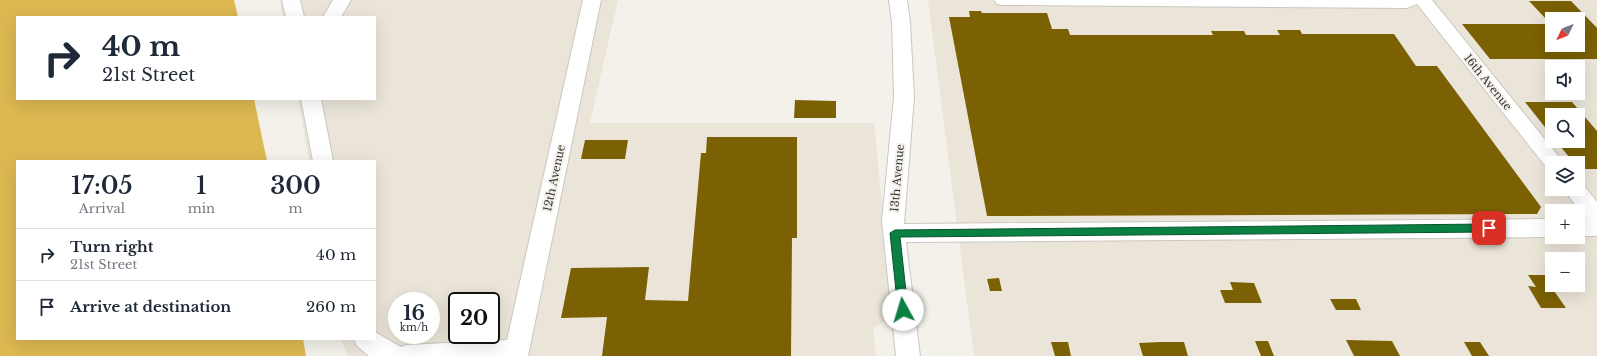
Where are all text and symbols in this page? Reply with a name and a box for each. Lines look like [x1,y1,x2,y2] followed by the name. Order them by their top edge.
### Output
[1545,12,1585,52] north arrow
[1545,12,1585,292] map controls
[102,29,180,64] text: 40 m
[36,32,88,84] icon: right
[1461,51,1515,113] street label: 16th Avenue
[1545,60,1585,100] button: sound
[102,64,195,86] text: 21st Street
[1545,108,1585,148] button: search
[540,143,568,213] street label: 12th Avenue
[887,144,907,212] street label: 13th Avenue
[1545,156,1585,196] button: layers
[71,171,133,200] text: 17:05
[196,171,207,200] text: 1
[270,171,321,200] text: 300
[79,200,125,217] text: Arrival
[188,200,215,217] text: min
[289,200,302,217] text: m
[1545,204,1585,244] button: +
[1472,211,1506,245] pin
[1478,217,1500,239] icon: arrive
[70,237,153,256] text: Turn right
[36,244,58,266] icon: right
[316,245,356,264] text: 40 m
[1545,252,1585,292] button: −
[70,256,137,273] text: 21st Street
[882,289,924,331] position arrow
[448,292,500,344] speed limit sign: 20
[36,296,58,318] icon: arrive
[70,297,231,316] text: Arrive at destination
[306,297,356,316] text: 260 m
[403,301,425,325] text: 16
[400,321,428,334] text: km/h

